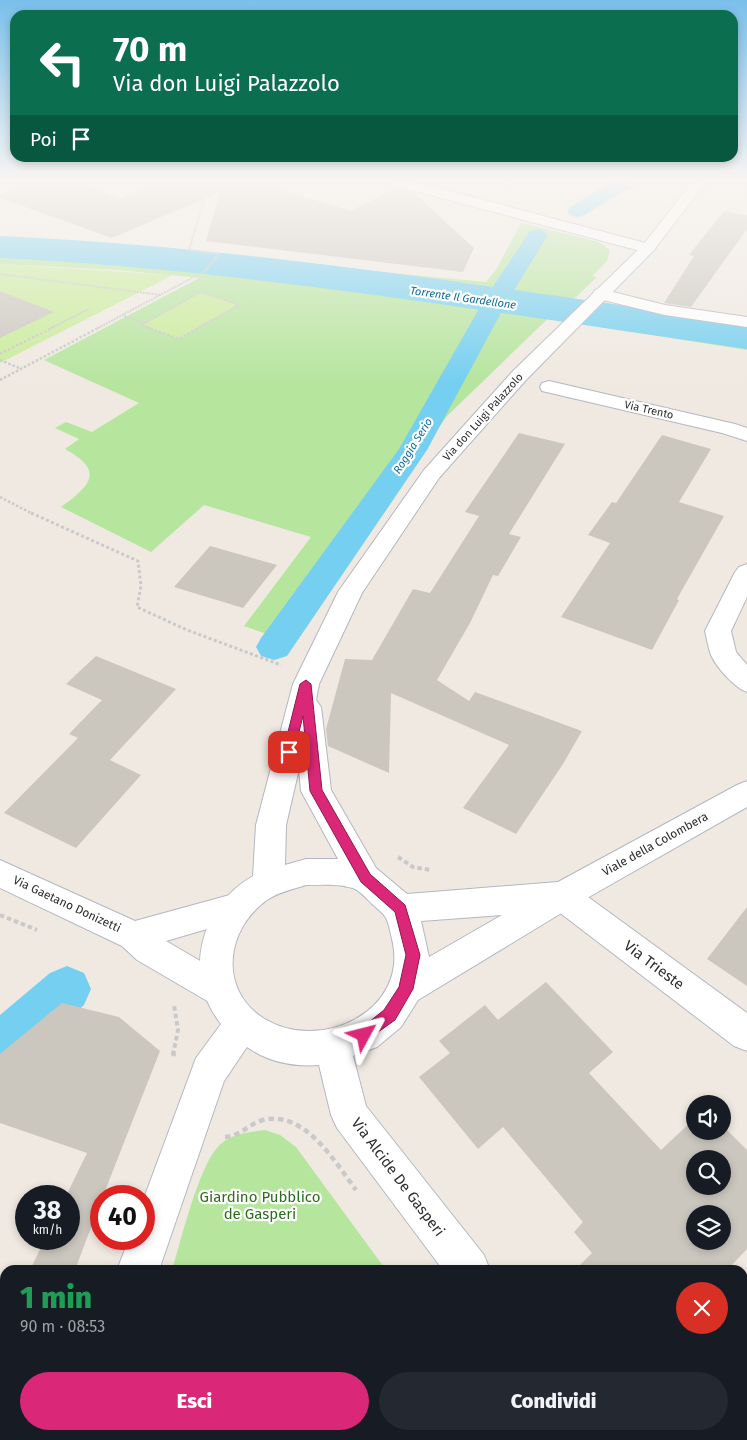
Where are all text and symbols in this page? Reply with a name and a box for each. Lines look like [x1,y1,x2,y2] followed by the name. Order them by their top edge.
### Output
[113,28,187,70] text: 70 m
[30,30,95,95] icon: left
[113,70,340,97] text: Via don Luigi Palazzolo
[67,125,95,153] icon: arrive
[30,128,57,151] text: Poi
[409,284,517,312] water label: Torrente Il Gardellone
[440,371,526,463] street label: Via don Luigi Palazzolo
[623,398,675,422] street label: Via Trento
[391,416,435,476] water label: Roggia Serio
[268,731,310,773] pin
[275,738,303,766] icon: arrive
[600,809,710,879] street label: Viale della Colombera
[11,873,123,935] street label: Via Gaetano Donizetti
[620,937,688,993] street label: Via Trieste
[337,1008,389,1060] position arrow
[686,1095,731,1250] map controls
[686,1095,731,1140] button: sound
[348,1114,448,1240] street label: Via Alcide De Gasperi
[686,1150,731,1195] button: search
[90,1185,155,1250] speed limit sign: 40
[199,1188,321,1223] park label: Giardino Pubblico de Gasperi
[34,1196,61,1226] text: 38
[686,1205,731,1250] button: layers
[33,1223,62,1237] text: km/h
[20,1280,92,1316] text: 1 min
[676,1282,728,1334] button: close
[20,1317,105,1336] text: 90 m · 08:53
[20,1372,369,1430] button: Esci
[379,1372,728,1430] button: Condividi

